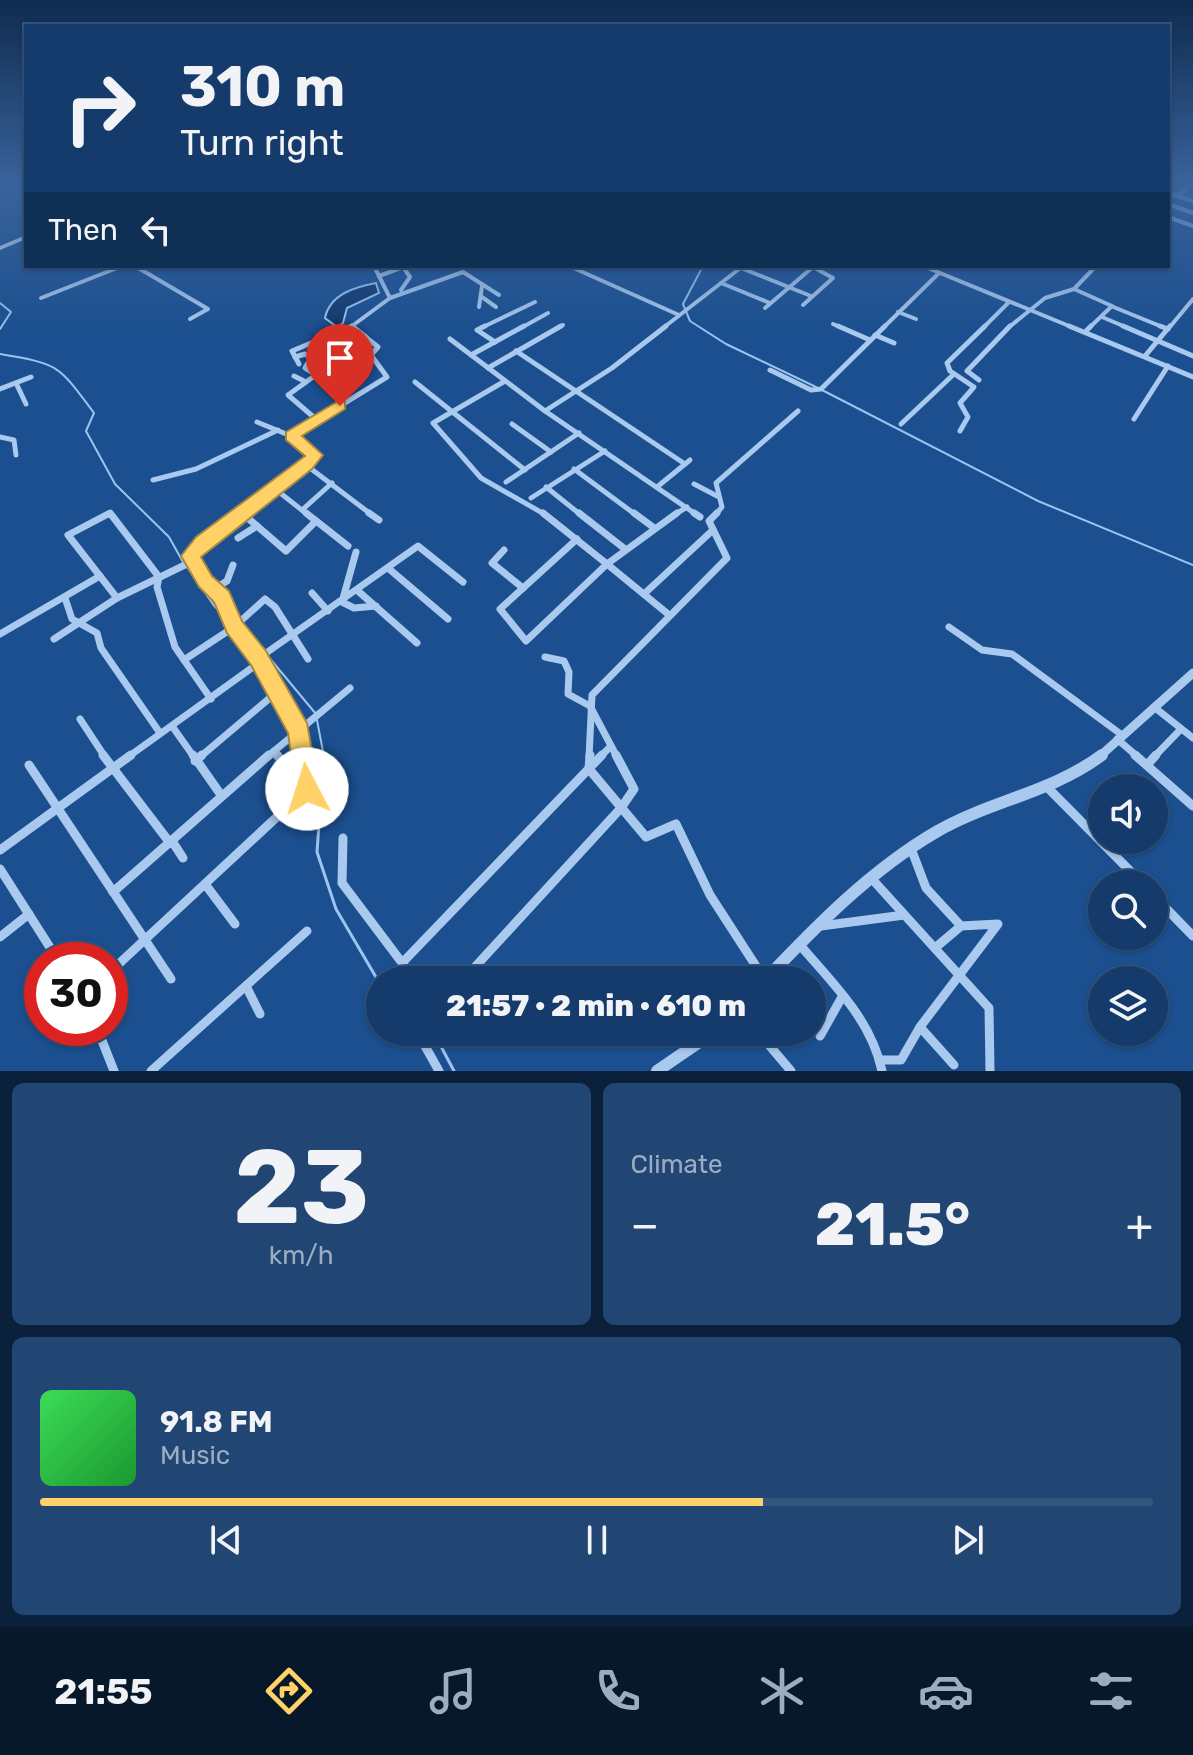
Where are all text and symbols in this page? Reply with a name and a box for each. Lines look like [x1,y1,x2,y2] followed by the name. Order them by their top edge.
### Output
[180,54,345,120] text: 310 m
[48,56,152,160] icon: right
[180,121,344,164] text: Turn right
[134,208,178,252] icon: left
[48,212,118,248] text: Then
[306,324,374,406] pin
[318,336,362,380] icon: arrive
[265,747,349,831] position arrow
[1088,774,1168,1046] map controls
[1088,774,1168,854] button: sound
[1088,870,1168,950] button: search
[24,942,128,1046] speed limit sign: 30
[1088,966,1168,1046] button: layers
[446,988,746,1024] text: 21:57 · 2 min · 610 m
[233,1126,369,1249] text: 23
[631,1149,723,1180] text: Climate
[815,1189,970,1260] text: 21.5°
[631,1199,659,1251] text: −
[1126,1199,1153,1251] text: +
[269,1240,334,1271] text: km/h
[160,1404,273,1440] text: 91.8 FM
[160,1440,230,1471] text: Music
[204,1518,248,1562] icon: previous
[575,1518,619,1562] icon: pause
[946,1518,990,1562] icon: next
[261,1663,317,1719] icon: directions
[425,1663,481,1719] icon: music
[590,1663,646,1719] icon: phone
[754,1663,810,1719] icon: climate
[918,1663,974,1719] icon: car
[1083,1663,1139,1719] icon: filters
[54,1670,153,1713] text: 21:55

